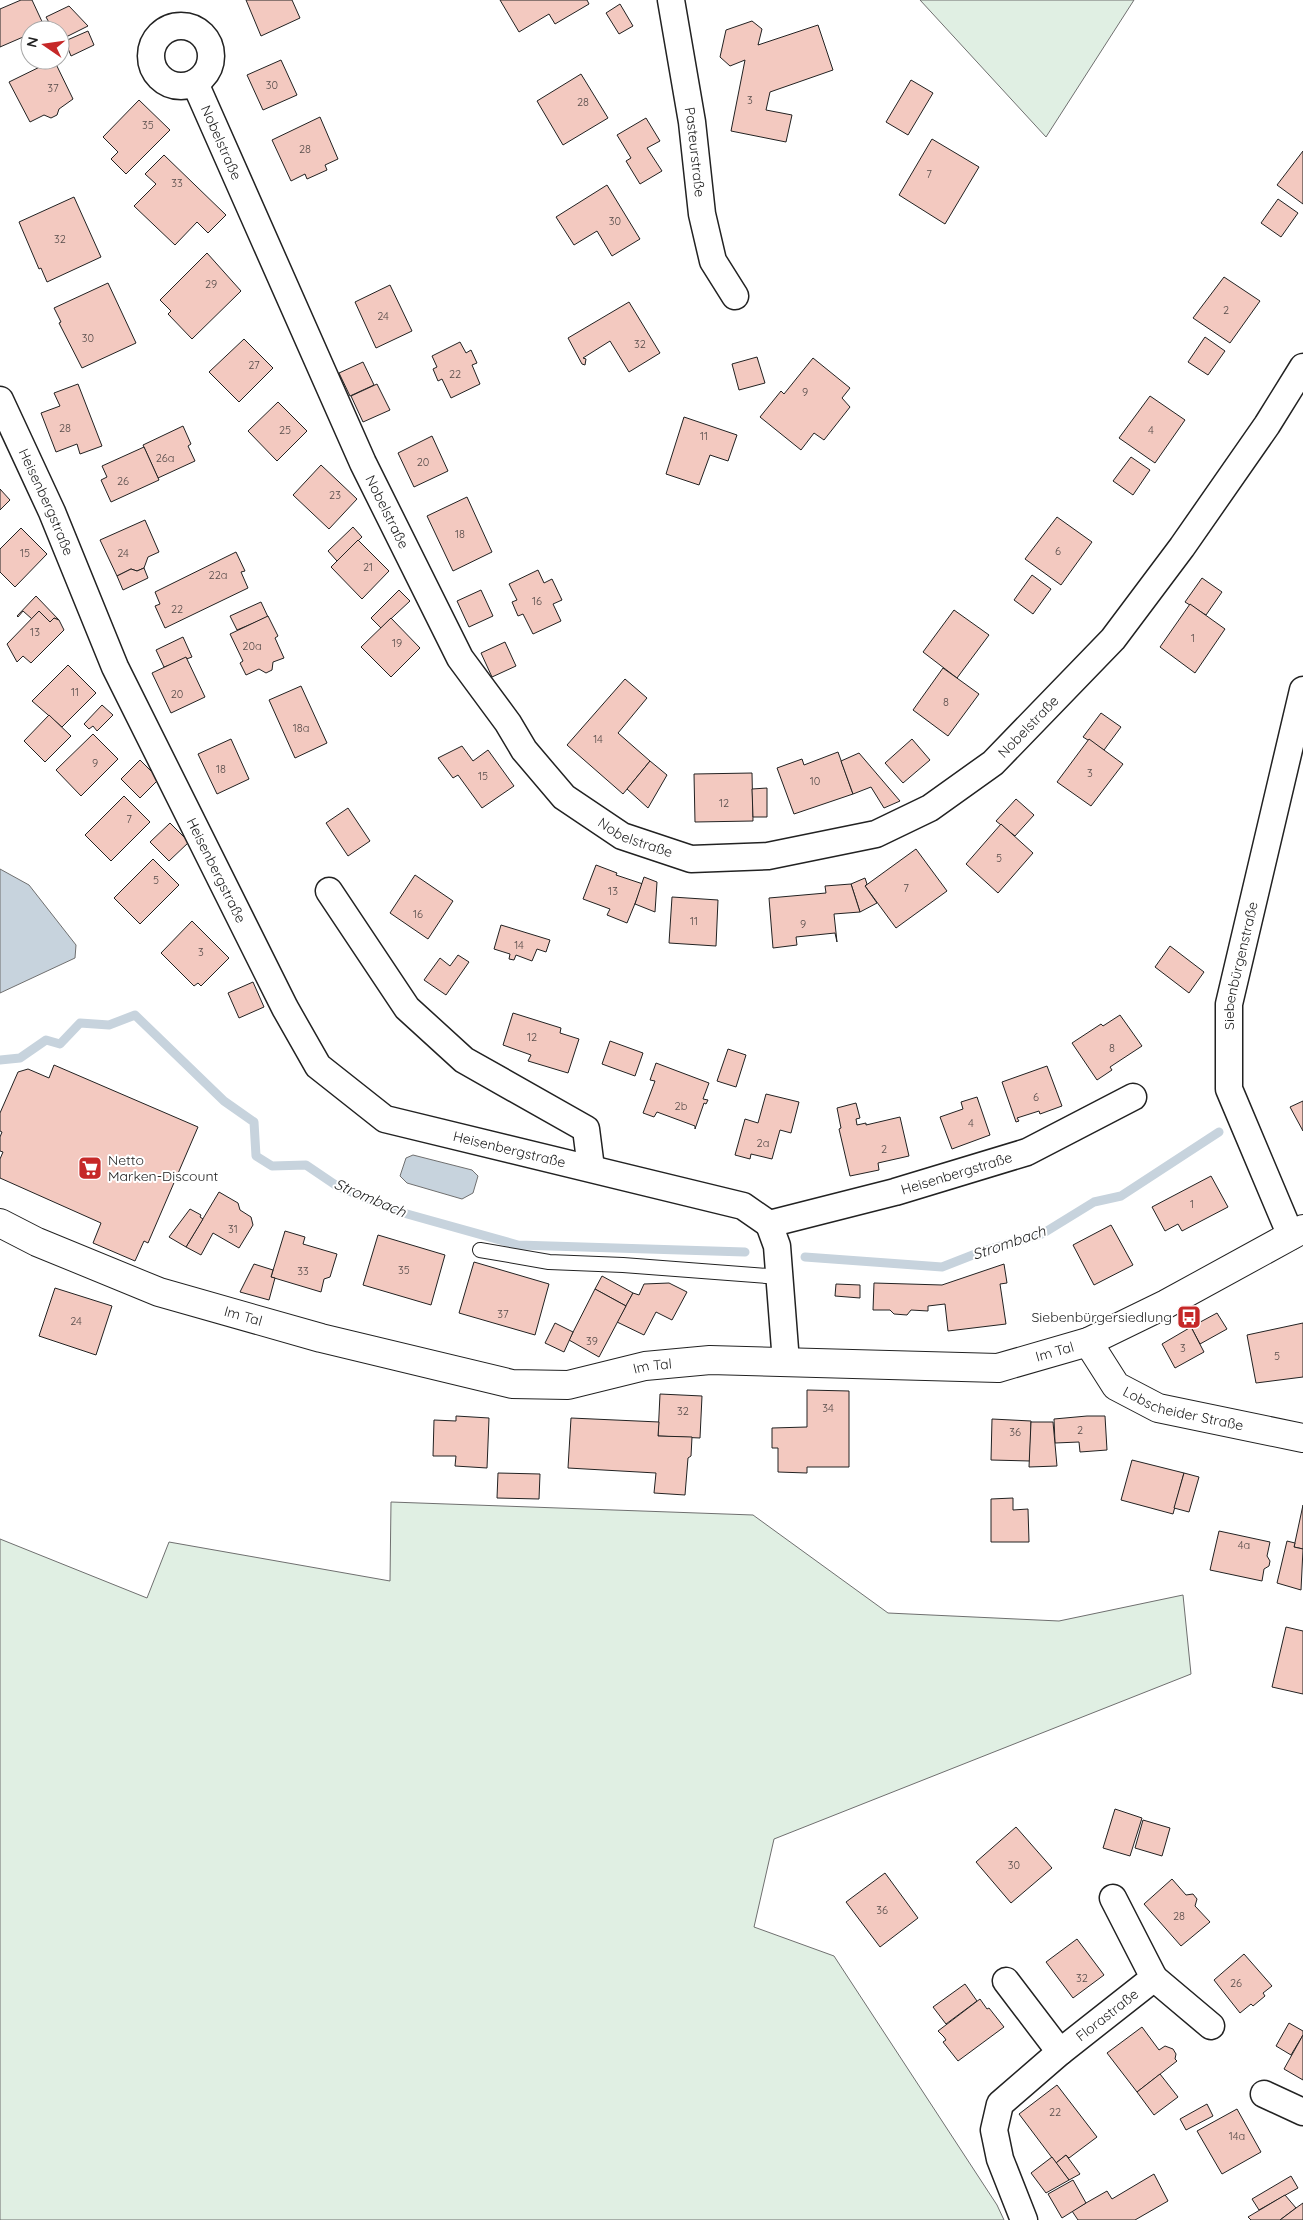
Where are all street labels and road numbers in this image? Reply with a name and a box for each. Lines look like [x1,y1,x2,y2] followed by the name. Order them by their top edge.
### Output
[197,102,246,183] street label: Nobelstraße
[681,106,709,198] street label: Pasteurstraße
[15,446,78,558] street label: Heisenbergstraße
[361,472,413,552] street label: Nobelstraße
[994,692,1062,762] street label: Nobelstraße
[595,813,675,861] street label: Nobelstraße
[183,815,250,926] street label: Heisenbergstraße
[1220,900,1262,1030] street label: Siebenbürgenstraße
[451,1127,568,1172] street label: Heisenbergstraße
[899,1148,1014,1199] street label: Heisenbergstraße
[222,1302,264,1330] street label: Im Tal
[1033,1338,1076,1366] street label: Im Tal
[631,1355,673,1378] street label: Im Tal
[1120,1382,1245,1434] street label: Lobscheider Straße
[1072,1985,1142,2045] street label: Florastraße

